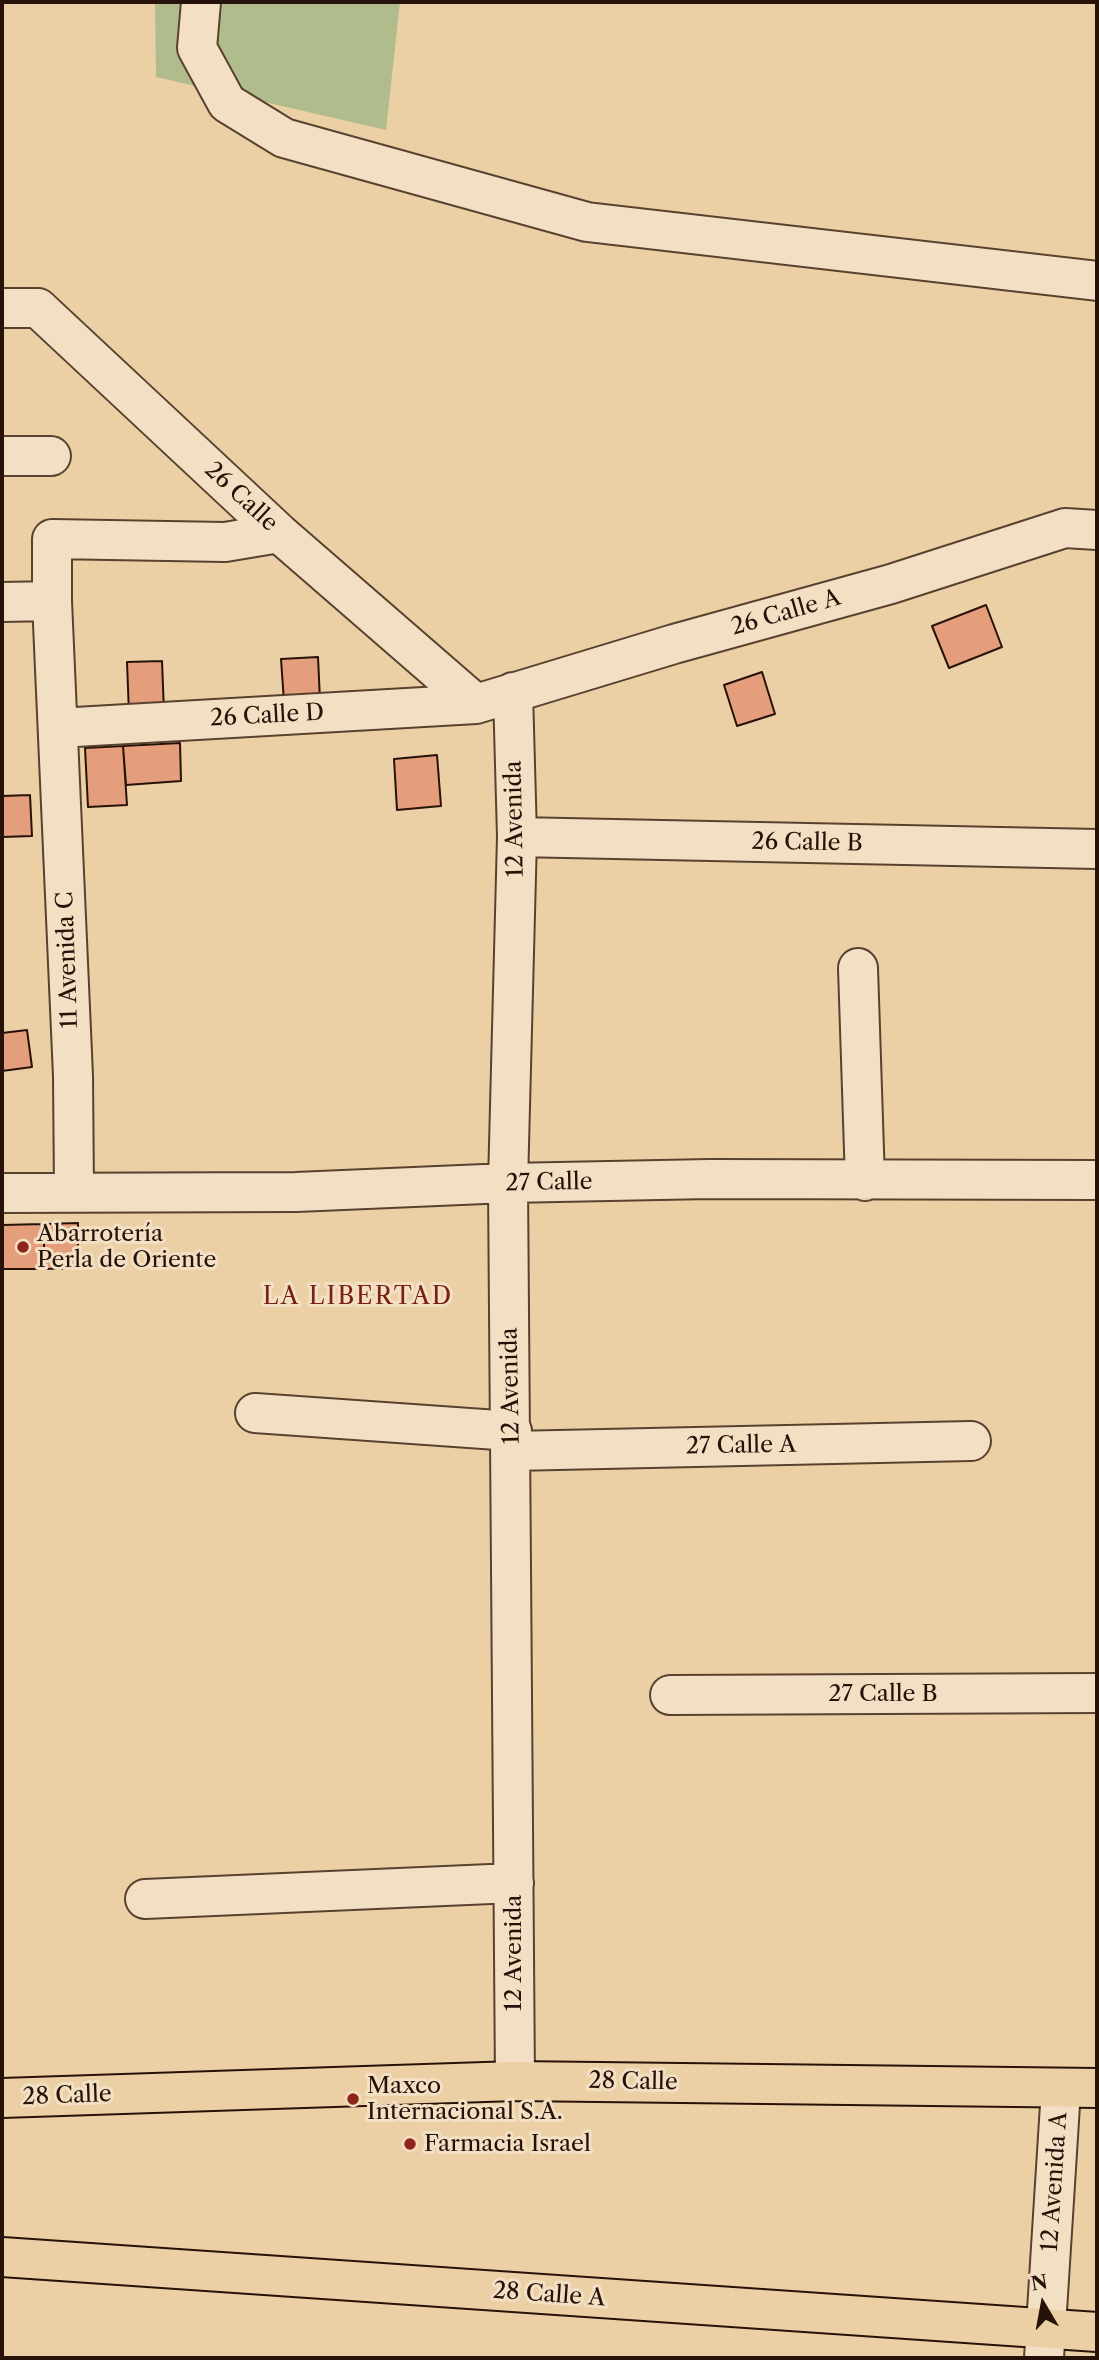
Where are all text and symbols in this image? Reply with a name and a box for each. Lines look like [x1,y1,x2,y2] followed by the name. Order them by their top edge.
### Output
[199,456,283,538] street label: 26 Calle
[728,584,844,642] street label: 26 Calle A
[209,699,325,733] street label: 26 Calle D
[500,760,530,878] street label: 12 Avenida
[751,828,863,858] street label: 26 Calle B
[52,891,84,1029] street label: 11 Avenida C
[505,1168,593,1198] street label: 27 Calle
[37,1220,216,1274] place label: Abarrotería Perla de Oriente
[15,1239,31,1255] marker: Abarrotería Perla de Oriente
[264,1283,452,1311] district label: LA LIBERTAD
[496,1327,526,1445] street label: 12 Avenida
[686,1431,796,1461] street label: 27 Calle A
[828,1680,938,1708] street label: 27 Calle B
[500,1895,528,2011] street label: 12 Avenida
[588,2067,678,2097] street label: 28 Calle
[367,2072,563,2126] place label: Maxco Internacional S.A.
[22,2081,112,2111] street label: 28 Calle
[345,2091,361,2107] marker: Maxco Internacional S.A.
[1036,2111,1074,2253] street label: 12 Avenida A
[424,2130,591,2158] place label: Farmacia Israel
[402,2136,418,2152] marker: Farmacia Israel
[1008,2269,1078,2339] north arrow
[1029,2270,1049,2296] text: N
[492,2277,606,2313] street label: 28 Calle A

